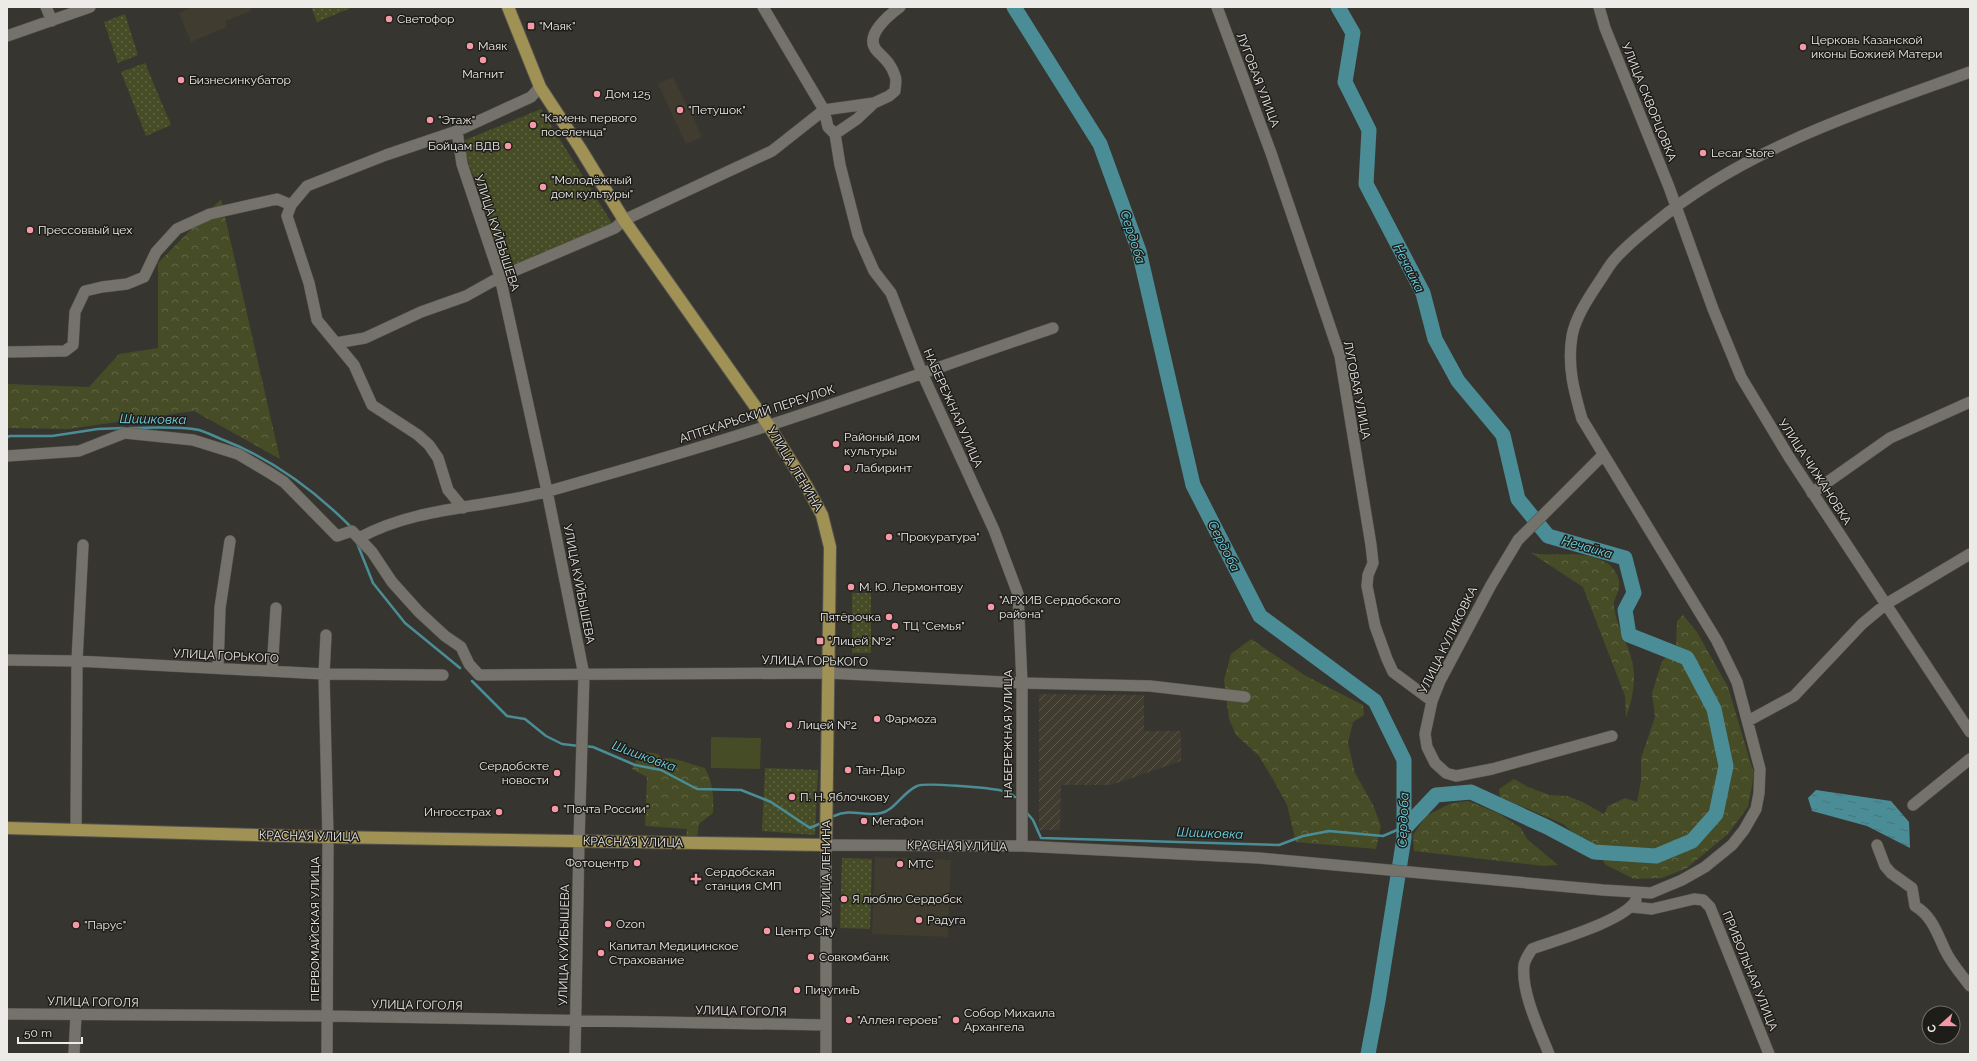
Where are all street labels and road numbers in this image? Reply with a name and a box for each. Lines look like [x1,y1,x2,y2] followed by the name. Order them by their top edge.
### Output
[1234,31,1282,129] street label: ЛУГОВАЯ УЛИЦА
[1619,41,1679,163] street label: УЛИЦА СКВОРЦОВКА
[472,173,522,293] street label: УЛИЦА КУЙБЫШЕВА
[1341,340,1373,440] street label: ЛУГОВАЯ УЛИЦА
[920,346,986,470] street label: НАБЕРЕЖНАЯ УЛИЦА
[678,382,837,446] street label: АПТЕКАРЬСКИЙ ПЕРЕУЛОК
[1776,417,1854,527] street label: УЛИЦА ЧИЖАНОВКА
[764,424,826,514] street label: УЛИЦА ЛЕНИНА
[561,523,597,645] street label: УЛИЦА КУЙБЫШЕВА
[1416,584,1480,696] street label: УЛИЦА КУЛИКОВКА
[173,646,279,666] street label: УЛИЦА ГОРЬКОГО
[762,653,868,669] street label: УЛИЦА ГОРЬКОГО
[1001,670,1015,798] street label: НАБЕРЕЖНАЯ УЛИЦА
[819,820,833,916] street label: УЛИЦА ЛЕНИНА
[259,828,359,844] street label: КРАСНАЯ УЛИЦА
[583,834,683,850] street label: КРАСНАЯ УЛИЦА
[907,838,1007,854] street label: КРАСНАЯ УЛИЦА
[308,857,322,1001] street label: ПЕРВОМАЙСКАЯ УЛИЦА
[556,884,572,1006] street label: УЛИЦА КУЙБЫШЕВА
[1720,909,1780,1033] street label: ПРИВОЛЬНАЯ УЛИЦА
[47,994,139,1010] street label: УЛИЦА ГОГОЛЯ
[371,997,463,1013] street label: УЛИЦА ГОГОЛЯ
[695,1003,787,1019] street label: УЛИЦА ГОГОЛЯ

